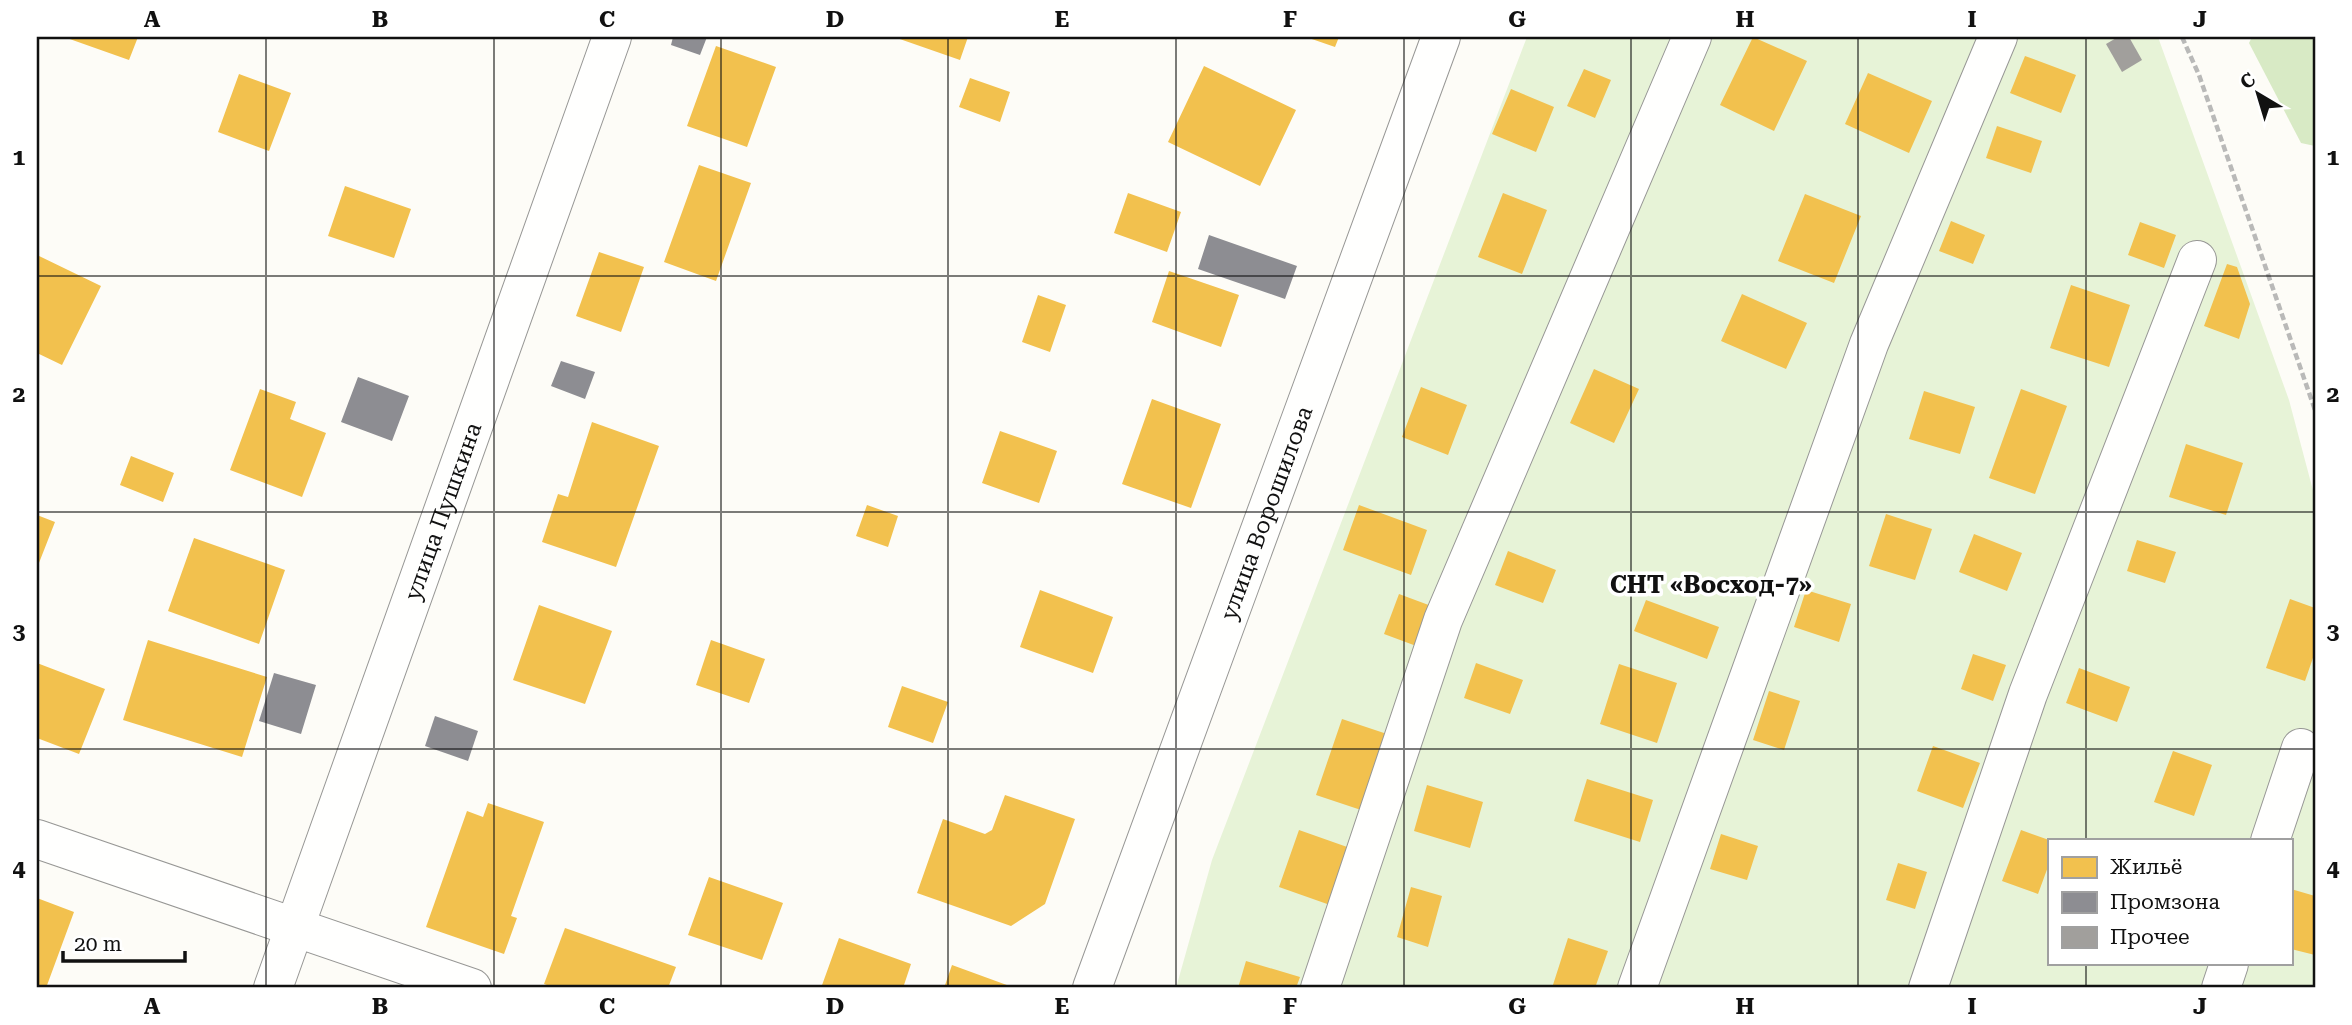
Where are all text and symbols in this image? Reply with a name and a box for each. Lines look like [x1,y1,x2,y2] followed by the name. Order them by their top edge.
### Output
[144,6,161,33] text: A
[372,6,388,33] text: B
[599,6,615,33] text: C
[826,6,844,33] text: D
[1055,6,1069,33] text: E
[1283,6,1297,33] text: F
[1508,6,1526,33] text: G
[1736,6,1755,33] text: H
[1967,6,1977,33] text: I
[2193,6,2207,33] text: J
[2222,60,2292,130] north arrow
[2236,68,2260,94] text: С
[13,144,26,171] text: 1
[2327,144,2340,171] text: 1
[13,381,25,408] text: 2
[2327,381,2339,408] text: 2
[1215,402,1319,624] street label: улица Ворошилова
[399,419,488,604] street label: улица Пушкина
[1610,571,1812,599] district label: СНТ «Восход-7»
[13,618,26,645] text: 3
[2327,618,2340,645] text: 3
[2048,839,2292,965] legend
[13,855,26,882] text: 4
[2110,855,2182,879] text: Жильё
[2327,855,2340,882] text: 4
[2110,890,2220,914] text: Промзона
[63,920,186,964] scale bar
[2110,925,2190,949] text: Прочее
[74,932,122,956] text: 20 m
[144,993,161,1020] text: A
[372,993,388,1020] text: B
[599,993,615,1020] text: C
[826,993,844,1020] text: D
[1055,993,1069,1020] text: E
[1283,993,1297,1020] text: F
[1508,993,1526,1020] text: G
[1736,993,1755,1020] text: H
[1967,993,1977,1020] text: I
[2193,993,2207,1020] text: J

